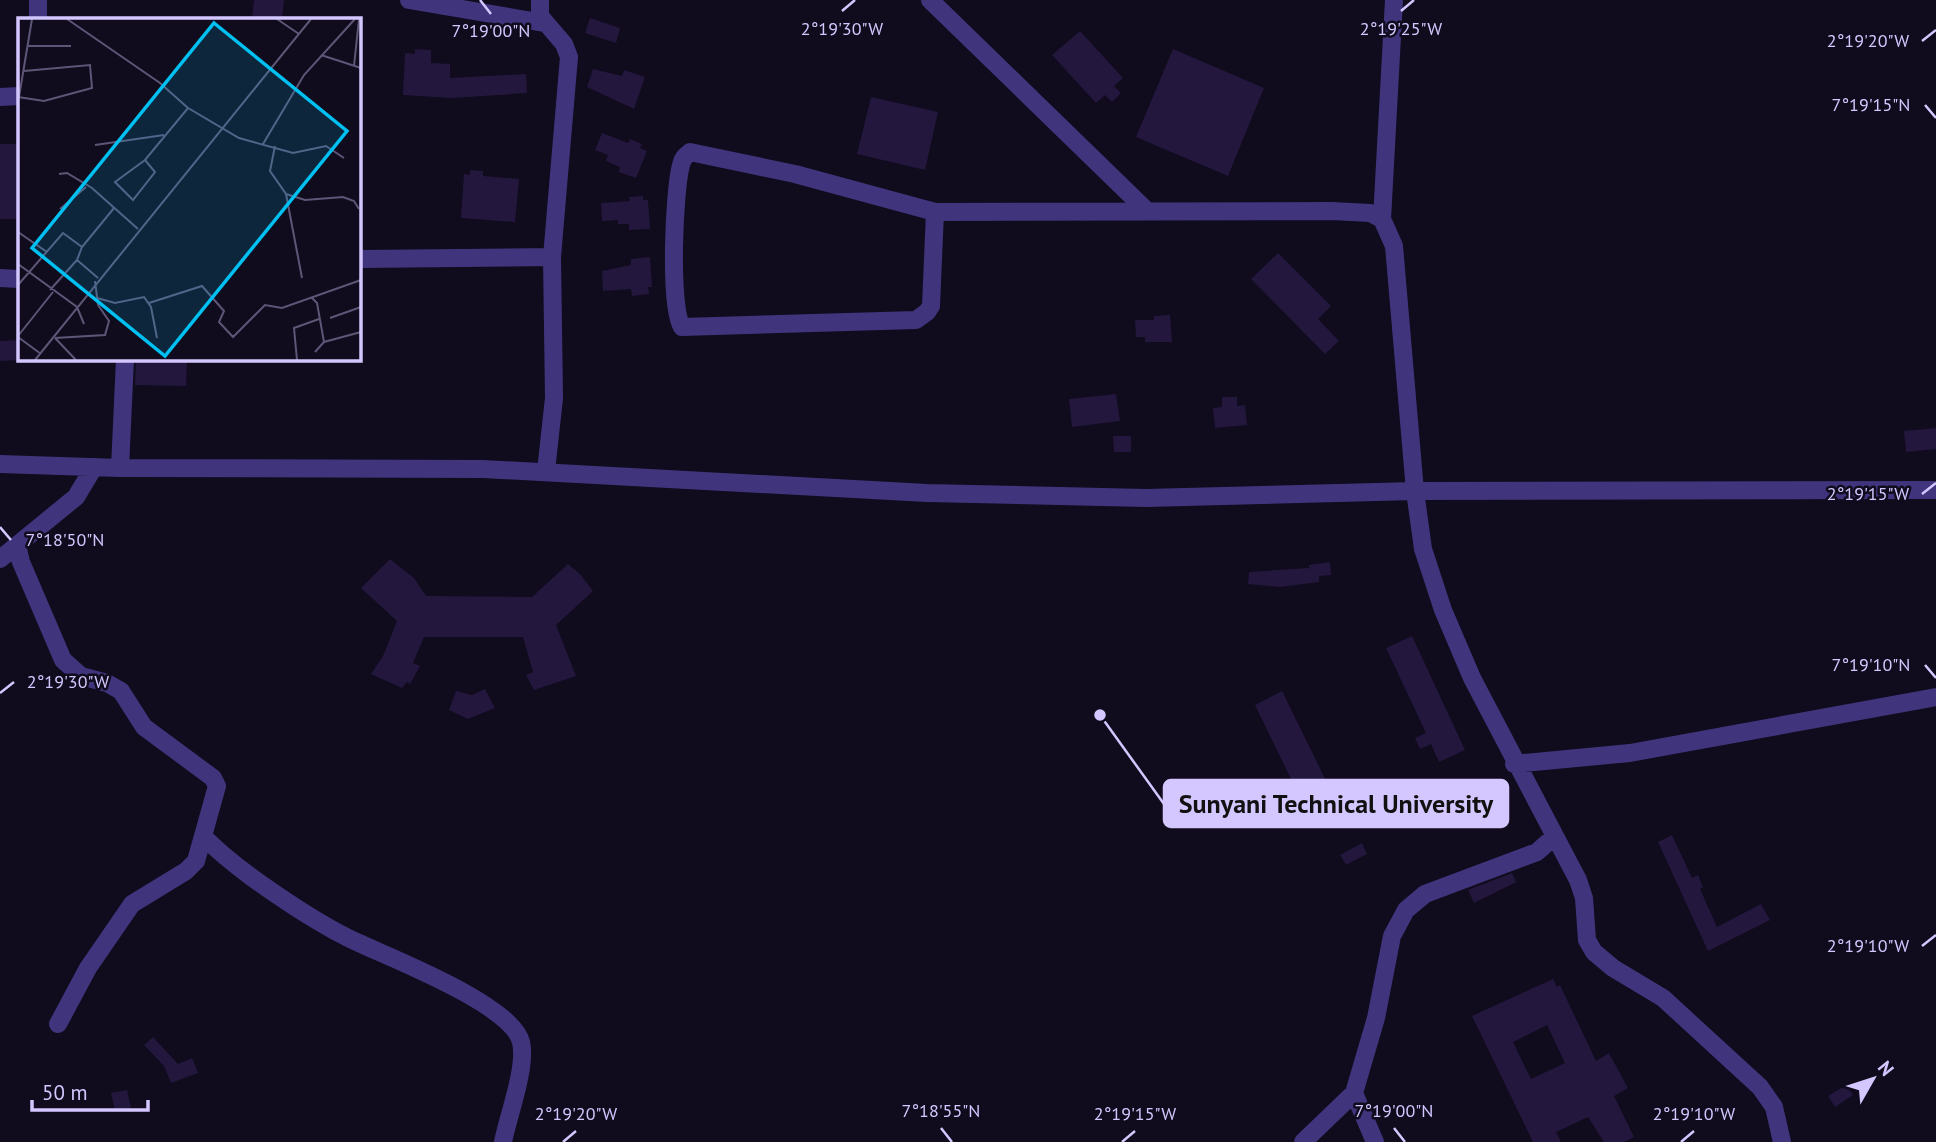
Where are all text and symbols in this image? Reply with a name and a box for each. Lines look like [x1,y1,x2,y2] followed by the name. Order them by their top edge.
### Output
[801,17,883,40] text: 2°19'30"W
[1360,17,1442,40] text: 2°19'25"W
[18,18,360,360] inset map
[452,19,530,42] text: 7°19'00"N
[1827,29,1909,52] text: 2°19'20"W
[1832,93,1910,116] text: 7°19'15"N
[1827,482,1909,505] text: 2°19'15"W
[26,528,104,551] text: 7°18'50"N
[1832,653,1910,676] text: 7°19'10"N
[27,670,109,693] text: 2°19'30"W
[1164,780,1508,827] callout: Sunyani Technical University
[1179,787,1494,820] text: Sunyani Technical University
[1827,934,1909,957] text: 2°19'10"W
[1838,1044,1908,1114] north arrow
[1873,1056,1899,1081] text: N
[32,1068,147,1112] scale bar
[42,1079,88,1106] text: 50 m
[902,1099,980,1122] text: 7°18'55"N
[1355,1099,1433,1122] text: 7°19'00"N
[535,1102,617,1125] text: 2°19'20"W
[1094,1102,1176,1125] text: 2°19'15"W
[1653,1102,1735,1125] text: 2°19'10"W

